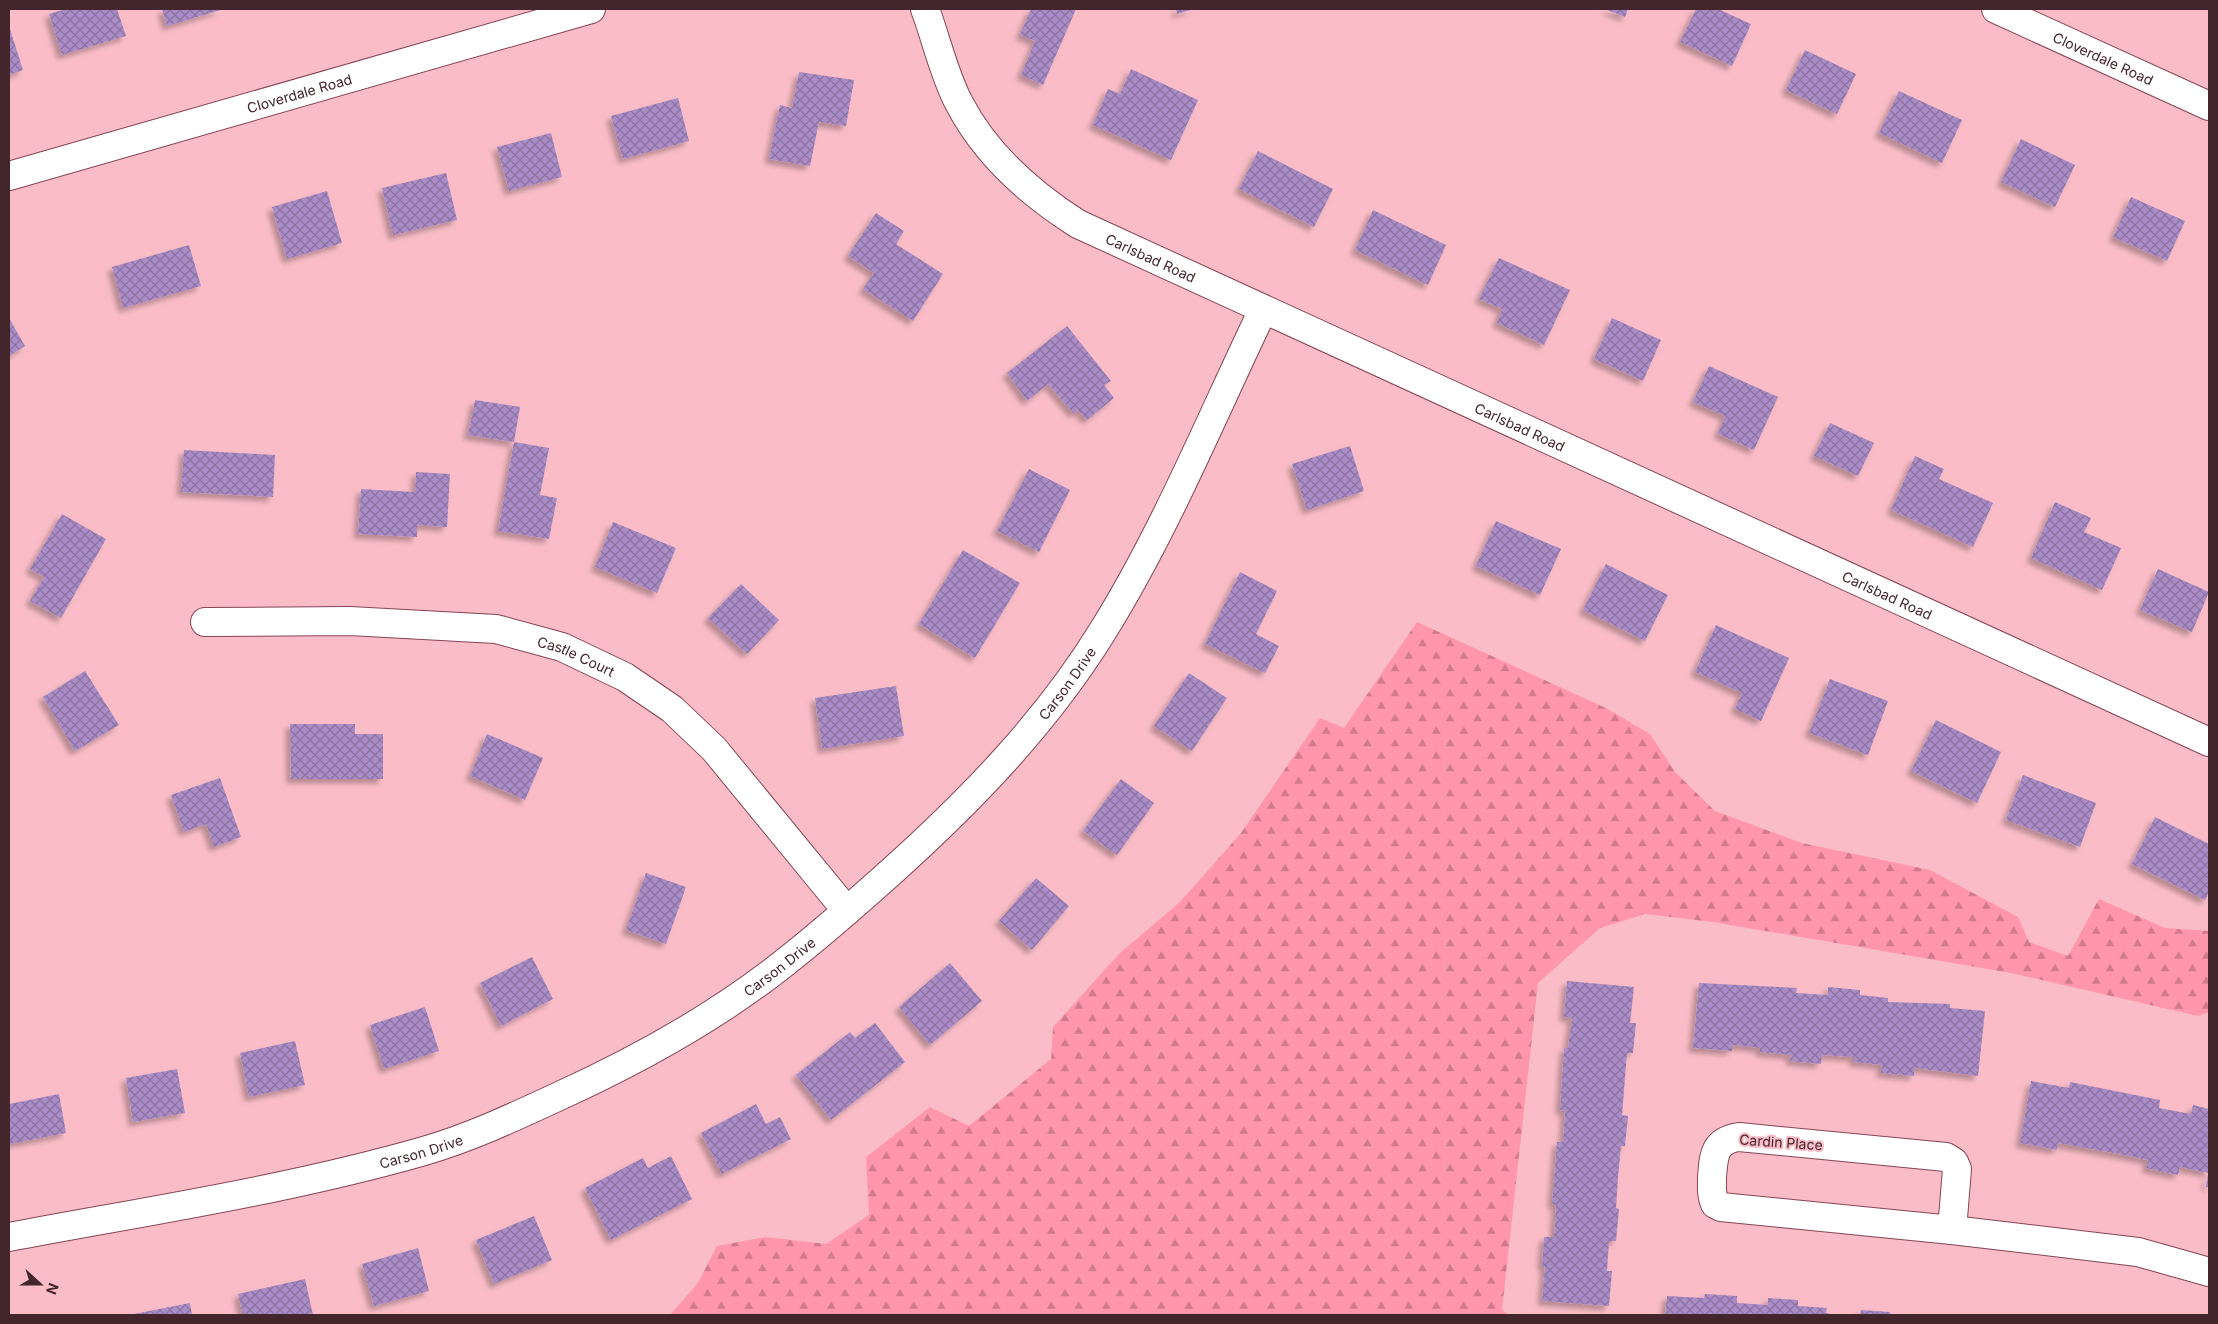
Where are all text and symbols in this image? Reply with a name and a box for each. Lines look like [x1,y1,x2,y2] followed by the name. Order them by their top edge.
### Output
[2051,28,2156,88] street label: Cloverdale Road
[245,70,354,116] street label: Cloverdale Road
[1103,229,1199,285] street label: Carlsbad Road
[1472,398,1568,454] street label: Carlsbad Road
[1840,567,1935,623] street label: Carlsbad Road
[536,632,618,680] street label: Castle Court
[1034,643,1099,723] street label: Carson Drive
[740,933,818,999] street label: Carson Drive
[377,1130,465,1171] street label: Carson Drive
[1739,1131,1823,1153] street label: Cardin Place
[15,1259,65,1309] north arrow
[43,1281,62,1297] text: N

